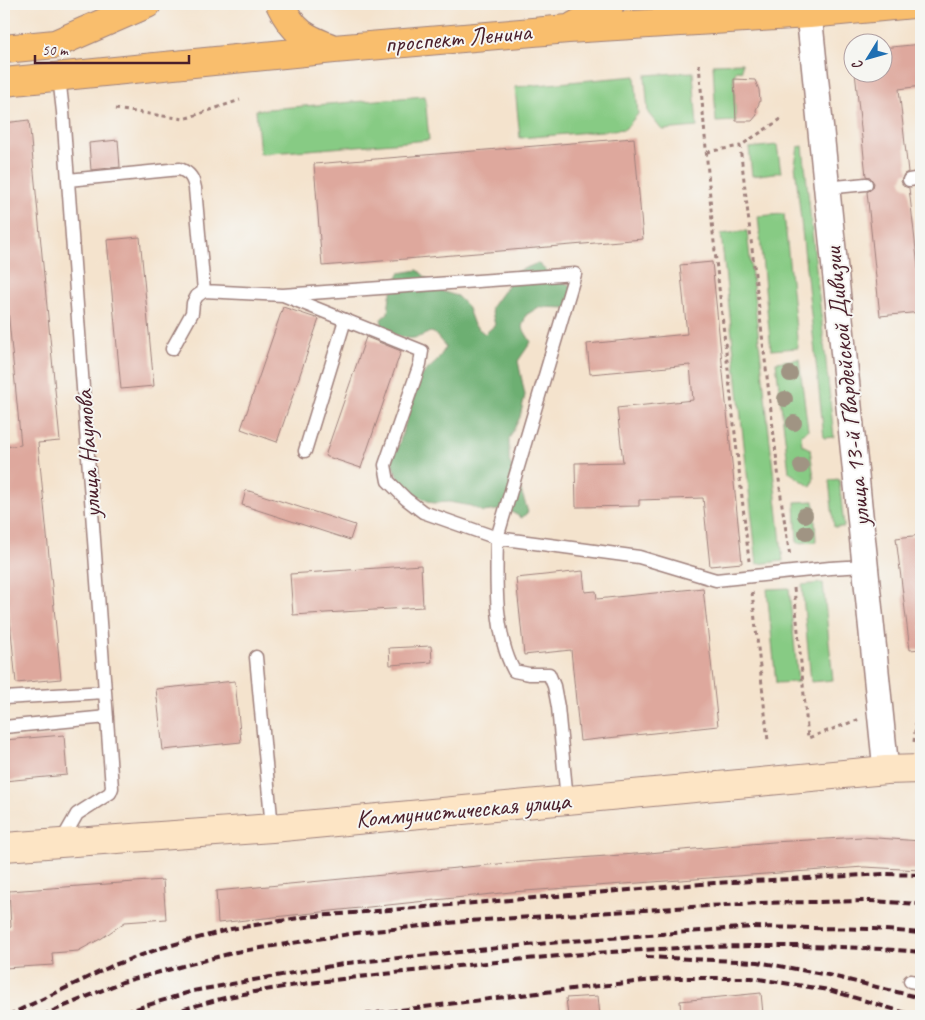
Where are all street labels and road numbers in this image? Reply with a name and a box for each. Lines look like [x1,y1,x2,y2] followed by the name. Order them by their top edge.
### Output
[384,15,534,60] street label: проспект Ленина
[816,244,878,530] street label: улица 13-й Гвардейской Дивизии
[67,387,109,521] street label: улица Наумова
[354,785,574,835] street label: Коммунистическая улица

